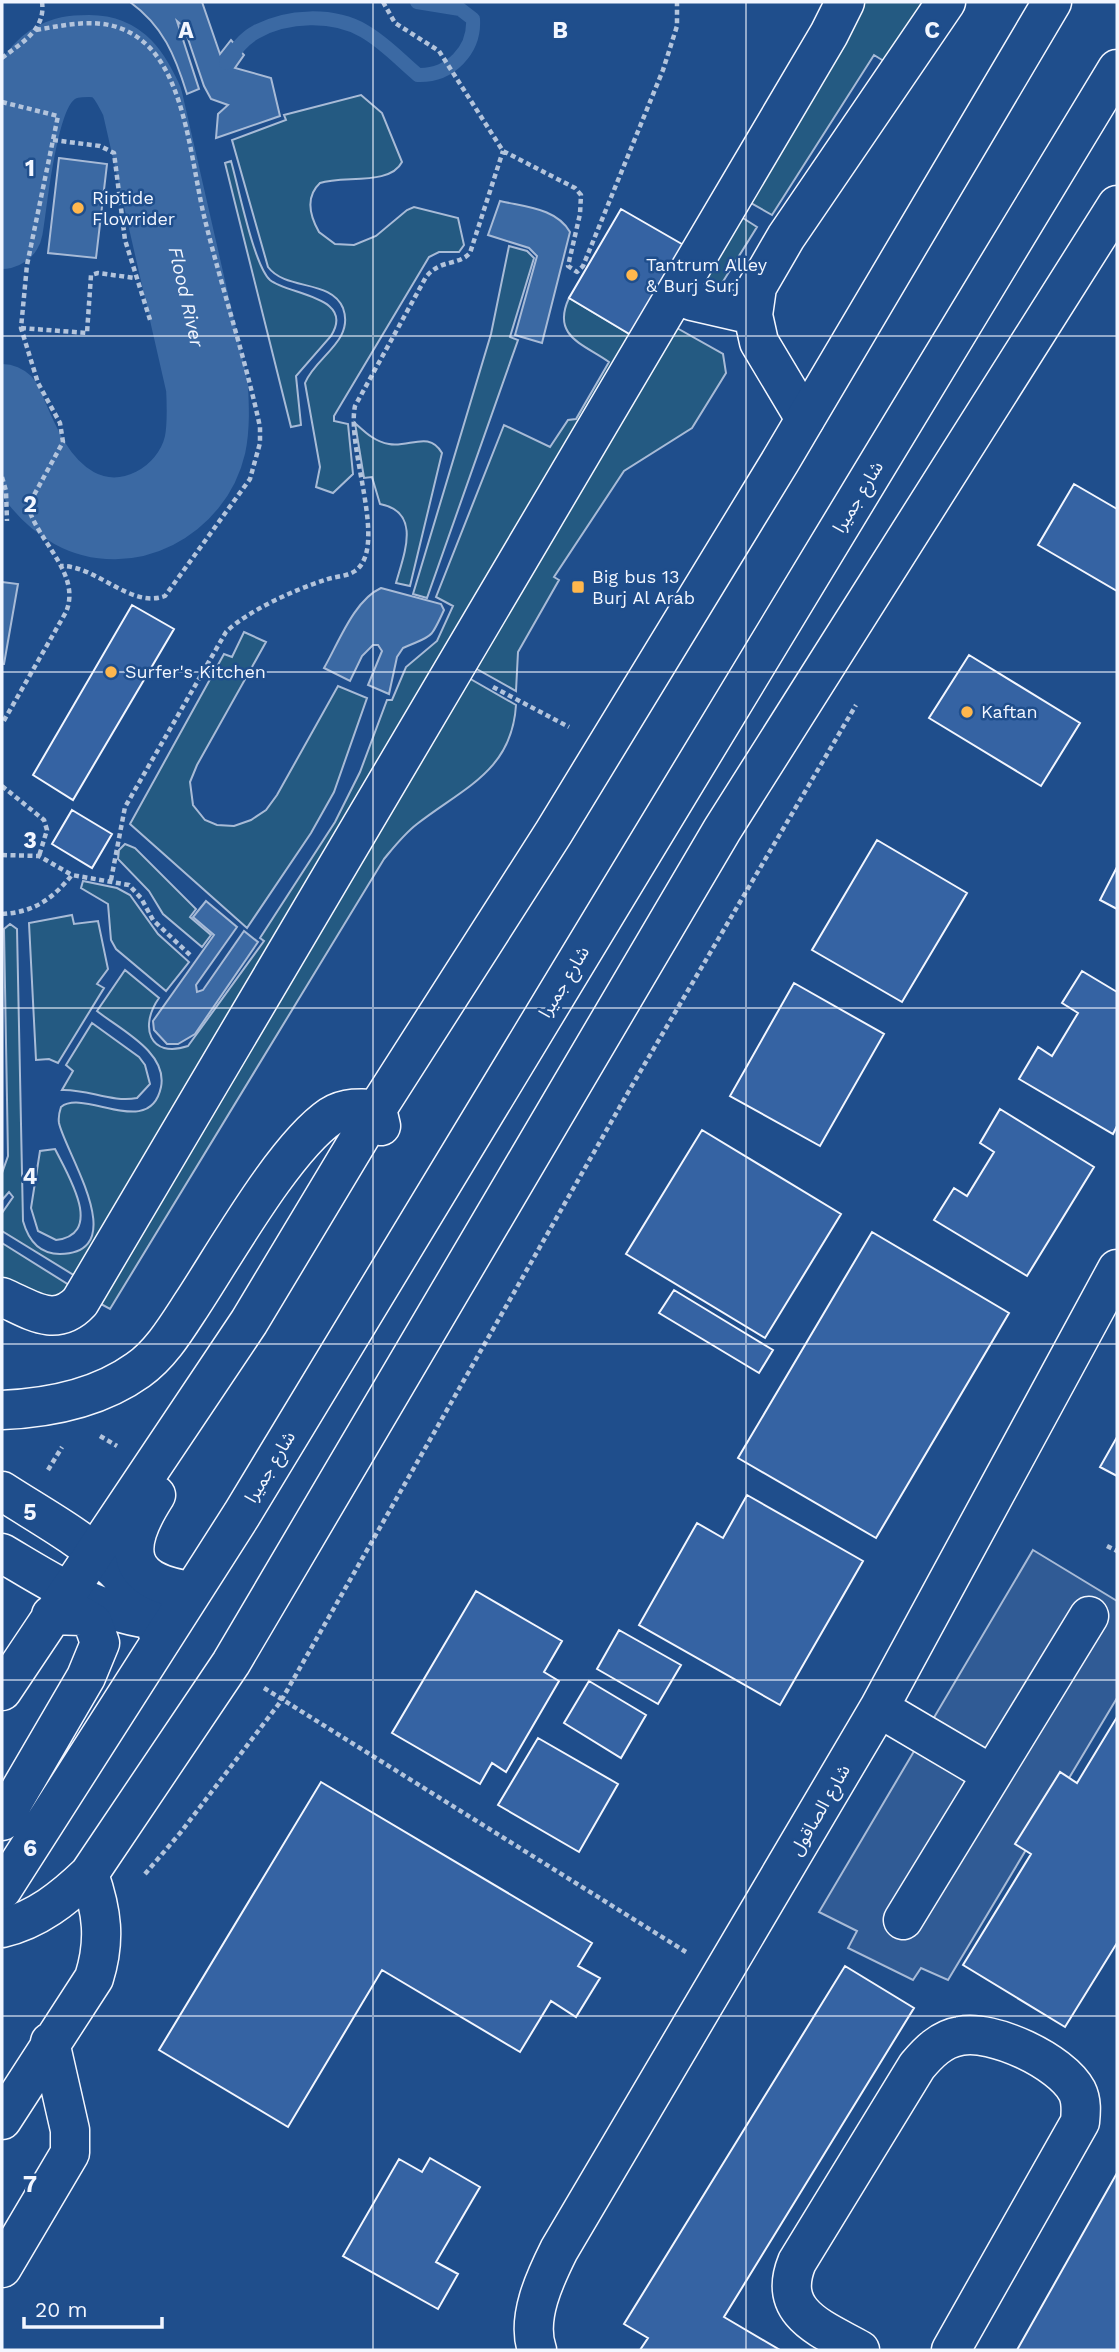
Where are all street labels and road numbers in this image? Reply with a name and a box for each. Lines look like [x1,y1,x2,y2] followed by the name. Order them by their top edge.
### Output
[828,457,891,538] street label: شارع جميرا
[534,942,597,1023] street label: شارع جميرا
[240,1427,303,1508] street label: شارع جميرا
[785,1761,858,1861] street label: شارع الصاقول

